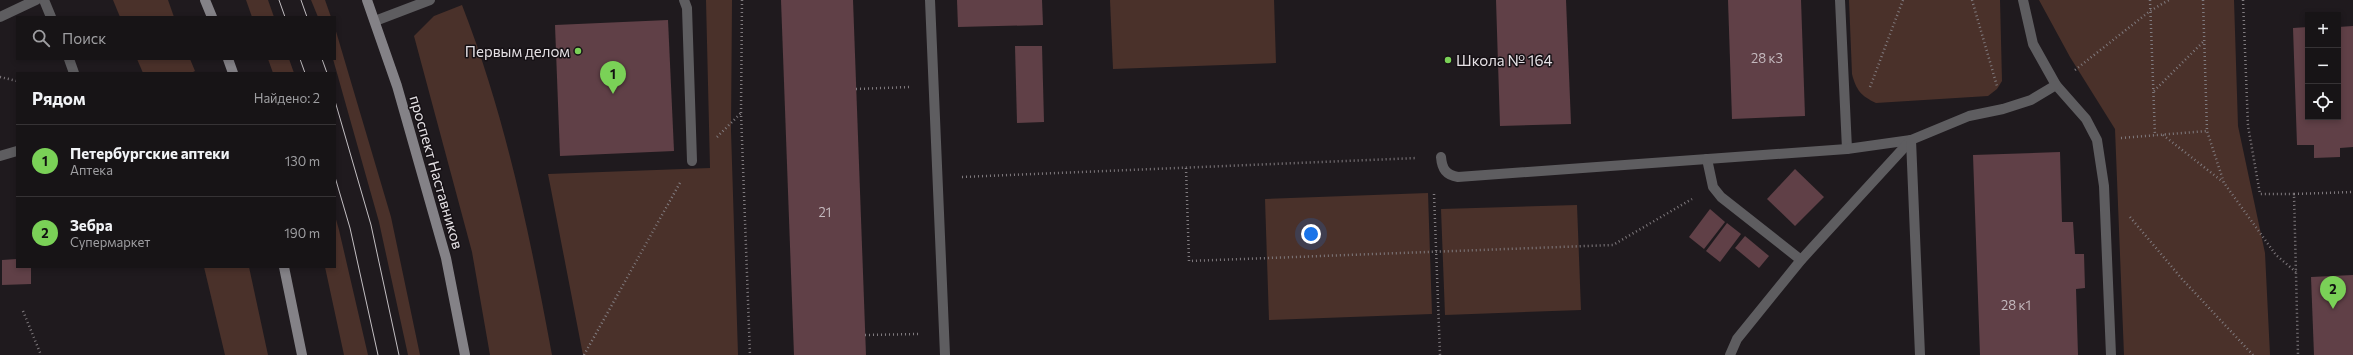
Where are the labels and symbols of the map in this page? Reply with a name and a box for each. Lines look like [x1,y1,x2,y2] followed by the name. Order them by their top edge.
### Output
[465,42,570,60] place label: Первым делом
[573,46,583,56] marker: Первым делом
[1751,50,1783,66] house number: 28 к3
[1456,51,1553,69] place label: Школа № 164
[1443,55,1453,65] marker: Школа № 164
[600,61,626,94] pin: 1
[406,93,468,251] street label: проспект Наставников
[819,204,831,220] house number: 21
[1301,224,1321,244] your location
[2320,276,2346,309] pin: 2
[2001,297,2031,313] house number: 28 к1

